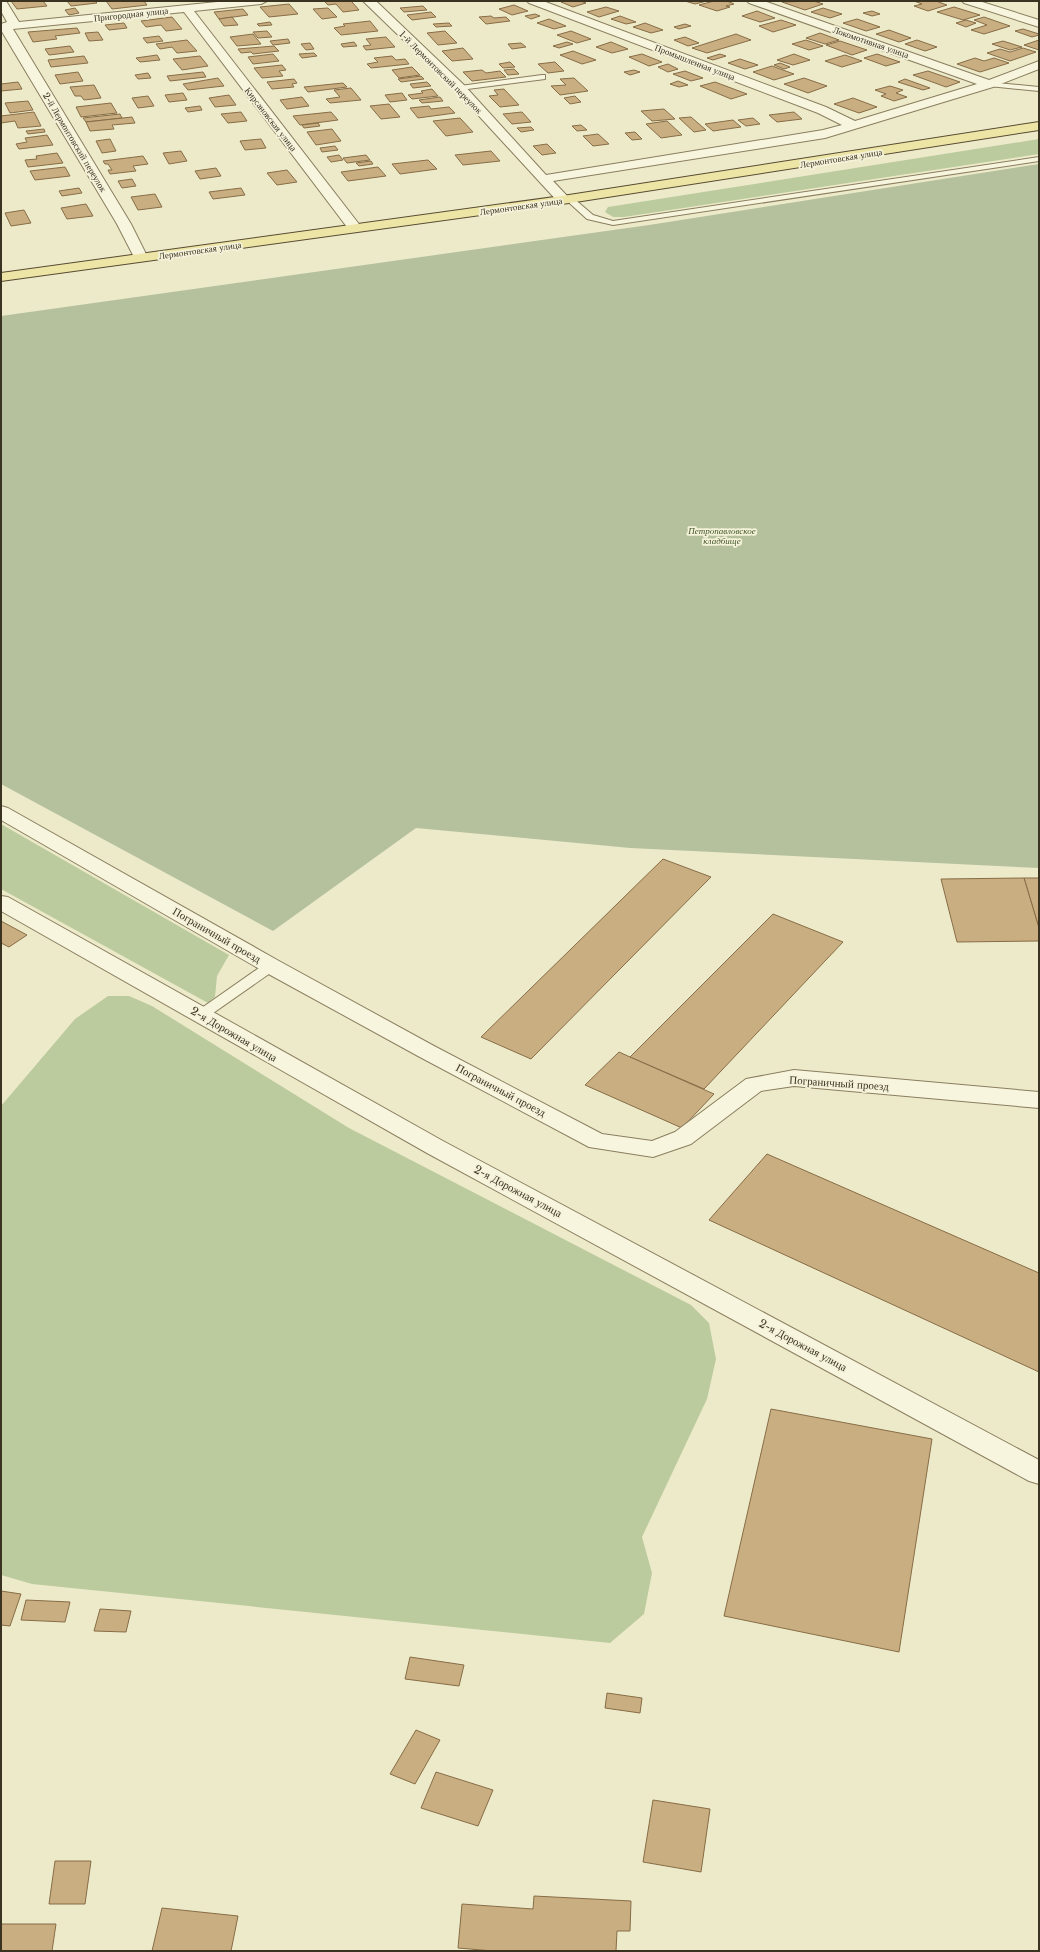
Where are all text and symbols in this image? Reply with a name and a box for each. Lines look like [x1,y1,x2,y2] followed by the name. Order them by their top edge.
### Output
[93,5,169,23] street label: Пригородная улица
[832,24,910,60] street label: Локомотивная улица
[397,28,485,116] street label: 1-й Лермонтовский переулок
[653,42,737,82] street label: Промышленная улица
[243,85,299,153] street label: Кирсановская улица
[41,90,109,194] street label: 2-й Лермонтовский переулок
[799,146,883,170] street label: Лермонтовская улица
[479,195,563,217] street label: Лермонтовская улица
[158,239,242,261] street label: Лермонтовская улица
[687,525,756,546] park label: Петропавловское кладбище
[170,904,264,966] street label: Пограничный проезд
[188,1004,280,1065] street label: 2-я Дорожная улица
[454,1060,549,1120] street label: Пограничный проезд
[789,1073,890,1093] street label: Пограничный проезд
[472,1162,564,1220] street label: 2-я Дорожная улица
[757,1316,849,1374] street label: 2-я Дорожная улица

